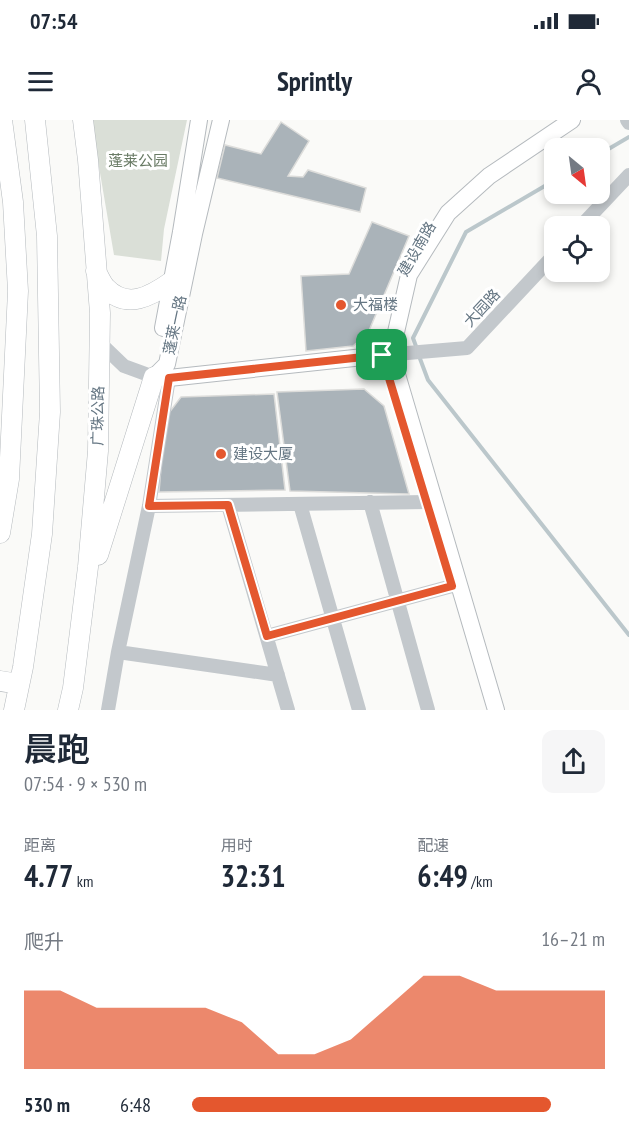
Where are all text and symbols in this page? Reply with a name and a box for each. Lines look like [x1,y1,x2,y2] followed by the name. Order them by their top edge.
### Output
[30,7,78,35] text: 07:54
[277,64,352,98] text: Sprintly
[24,65,57,98] icon: menu
[572,65,605,98] icon: person
[544,138,610,204] north arrow
[544,138,610,282] map controls
[108,151,168,170] park label: 蓬莱公园
[544,216,610,282] button: locate
[393,218,440,279] street label: 建设南路
[459,285,504,331] street label: 大园路
[159,294,190,356] street label: 蓬莱一路
[353,295,398,314] place label: 大福楼
[334,298,348,312] marker: 大福楼
[356,329,407,380] pin
[365,338,398,371] icon: arrive
[87,386,108,446] street label: 广珠公路
[233,444,293,463] place label: 建设大厦
[214,447,228,461] marker: 建设大厦
[24,727,90,770] text: 晨跑
[542,730,605,793] button: share
[24,771,147,797] text: 07:54 · 9 × 530 m
[24,835,56,855] text: 距离
[221,835,253,855] text: 用时
[417,835,449,855] text: 配速
[24,856,73,895] text: 4.77
[221,856,286,895] text: 32:31
[417,856,468,895] text: 6:49
[73,871,93,891] text: km
[468,871,493,891] text: /km
[541,926,605,952] text: 16–21 m
[24,929,64,955] text: 爬升
[24,1092,70,1118] text: 530 m
[120,1092,151,1118] text: 6:48

